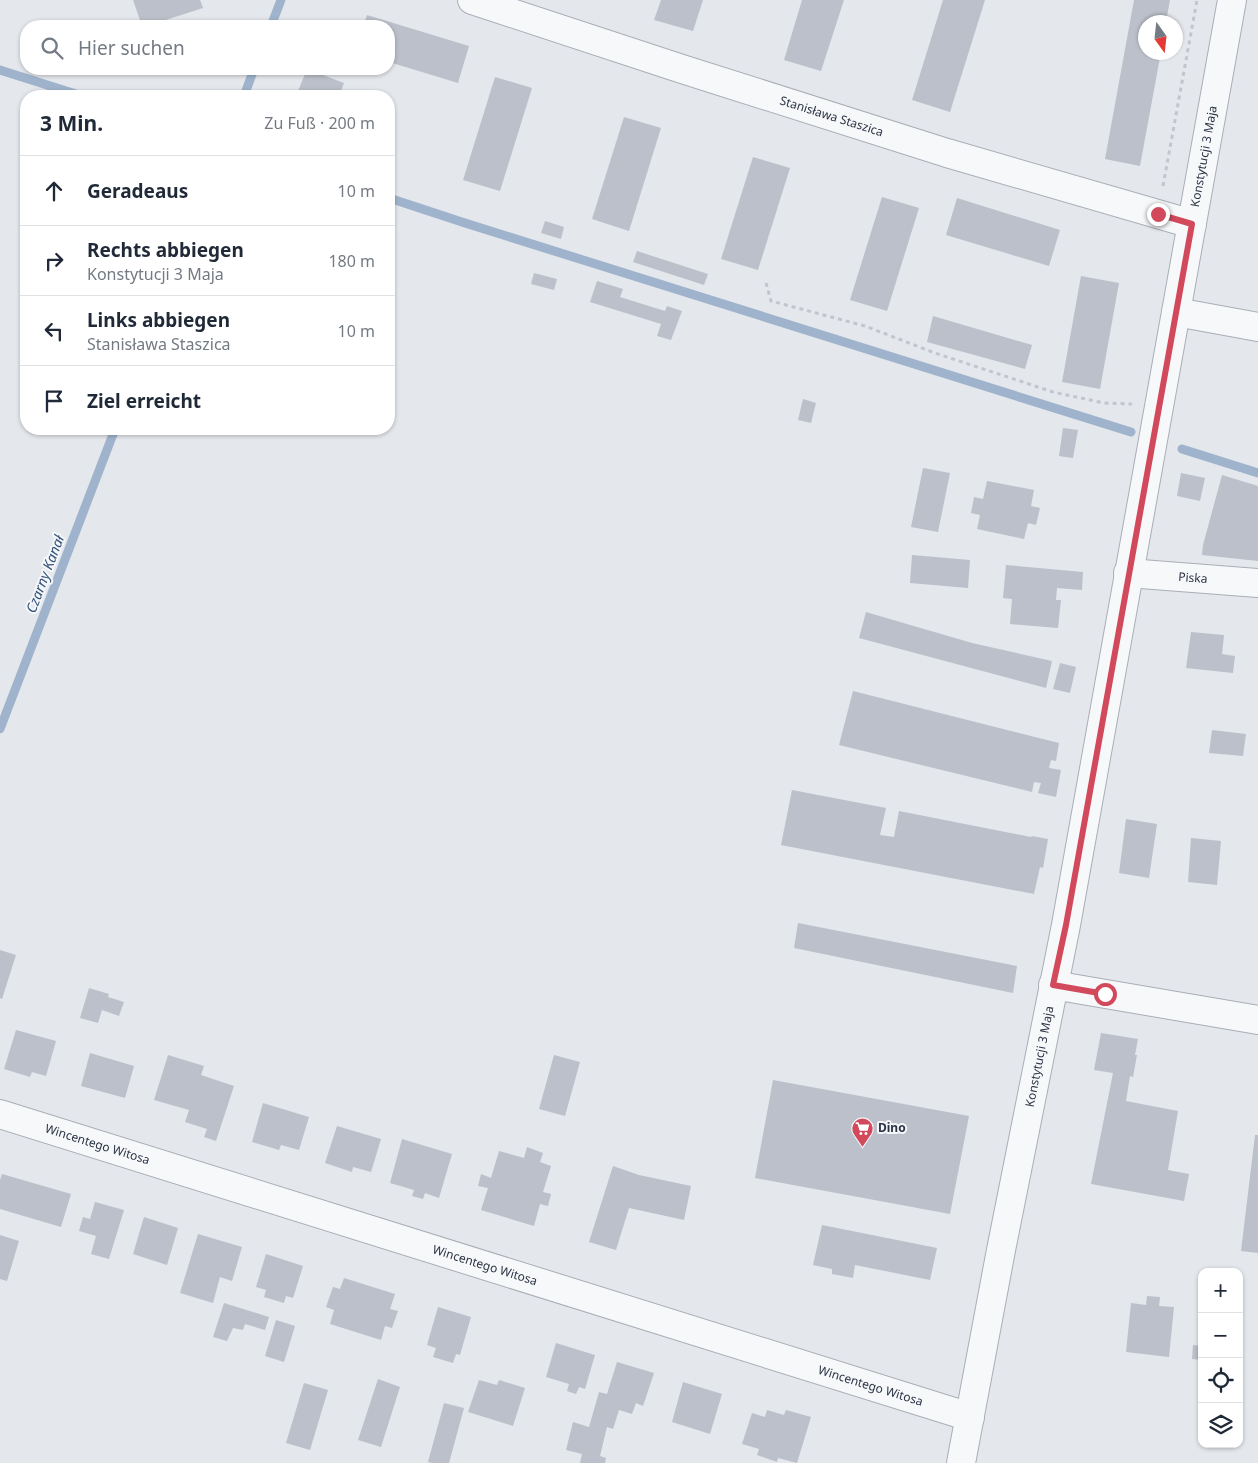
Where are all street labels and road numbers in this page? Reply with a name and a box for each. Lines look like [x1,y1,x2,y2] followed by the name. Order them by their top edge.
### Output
[778,92,886,140] street label: Stanisława Staszica
[1186,104,1221,208] street label: Konstytucji 3 Maja
[1178,568,1208,587] street label: Piska
[1021,1004,1058,1108] street label: Konstytucji 3 Maja
[43,1120,152,1168] street label: Wincentego Witosa
[431,1241,540,1289] street label: Wincentego Witosa
[816,1361,925,1410] street label: Wincentego Witosa

